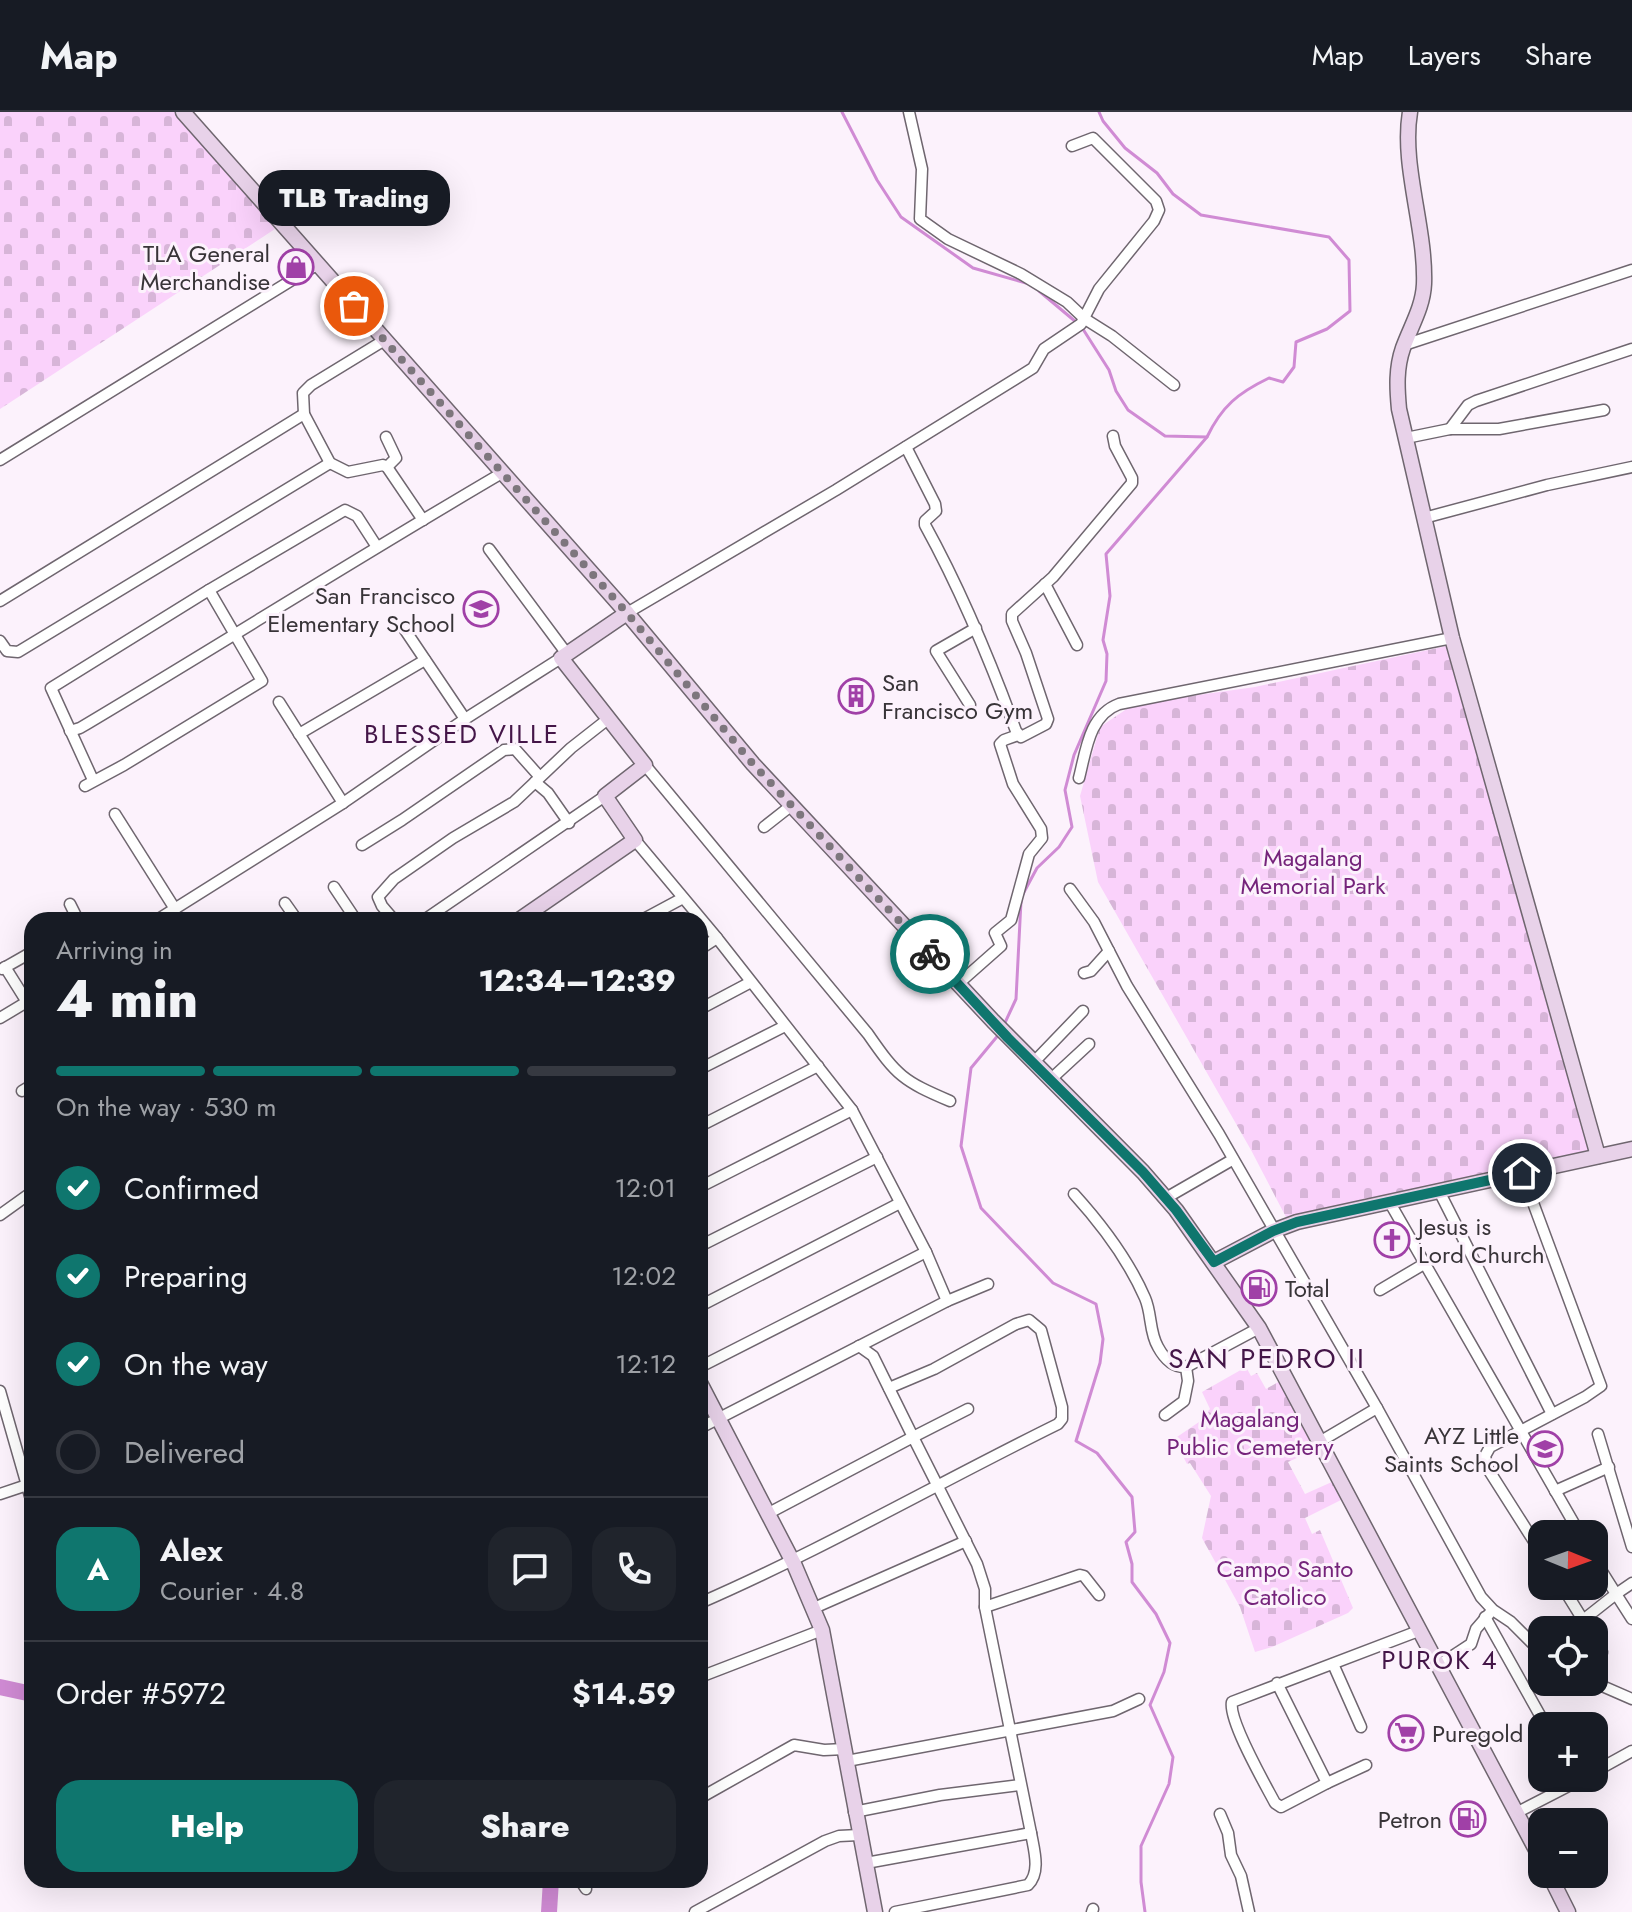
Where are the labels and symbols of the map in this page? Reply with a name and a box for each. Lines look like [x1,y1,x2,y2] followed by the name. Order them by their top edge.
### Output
[258,170,450,226] callout: TLB Trading
[140,236,270,299] place label: TLA General Merchandise
[277,248,315,286] shop icon: TLA General Merchandise
[320,272,388,340] pin
[267,578,455,641] place label: San Francisco Elementary School
[462,590,500,628] school or university icon: San Francisco Elementary School
[882,665,1033,728] place label: San Francisco Gym
[837,677,875,715] building icon: San Francisco Gym
[364,715,560,753] district label: BLESSED VILLE
[1240,840,1386,903] park label: Magalang Memorial Park
[890,914,970,994] courier
[1488,1139,1556,1207] pin
[1415,1209,1545,1272] place label: Jesus is Lord Church
[1373,1221,1411,1259] church icon: Jesus is Lord Church
[1240,1269,1278,1307] fuel station icon: Total
[1285,1271,1330,1306] place label: Total
[1168,1338,1366,1379] district label: SAN PEDRO II
[1167,1401,1334,1464] park label: Magalang Public Cemetery
[1384,1418,1519,1481] place label: AYZ Little Saints School
[1526,1430,1564,1468] school or university icon: AYZ Little Saints School
[1528,1520,1608,1600] north arrow
[1217,1551,1353,1614] park label: Campo Santo Catolico
[1381,1641,1499,1679] district label: PUROK 4
[1387,1714,1425,1752] supermarket icon: Puregold
[1432,1716,1524,1751] place label: Puregold
[1449,1800,1487,1838] fuel station icon: Petron
[1378,1802,1442,1837] place label: Petron

